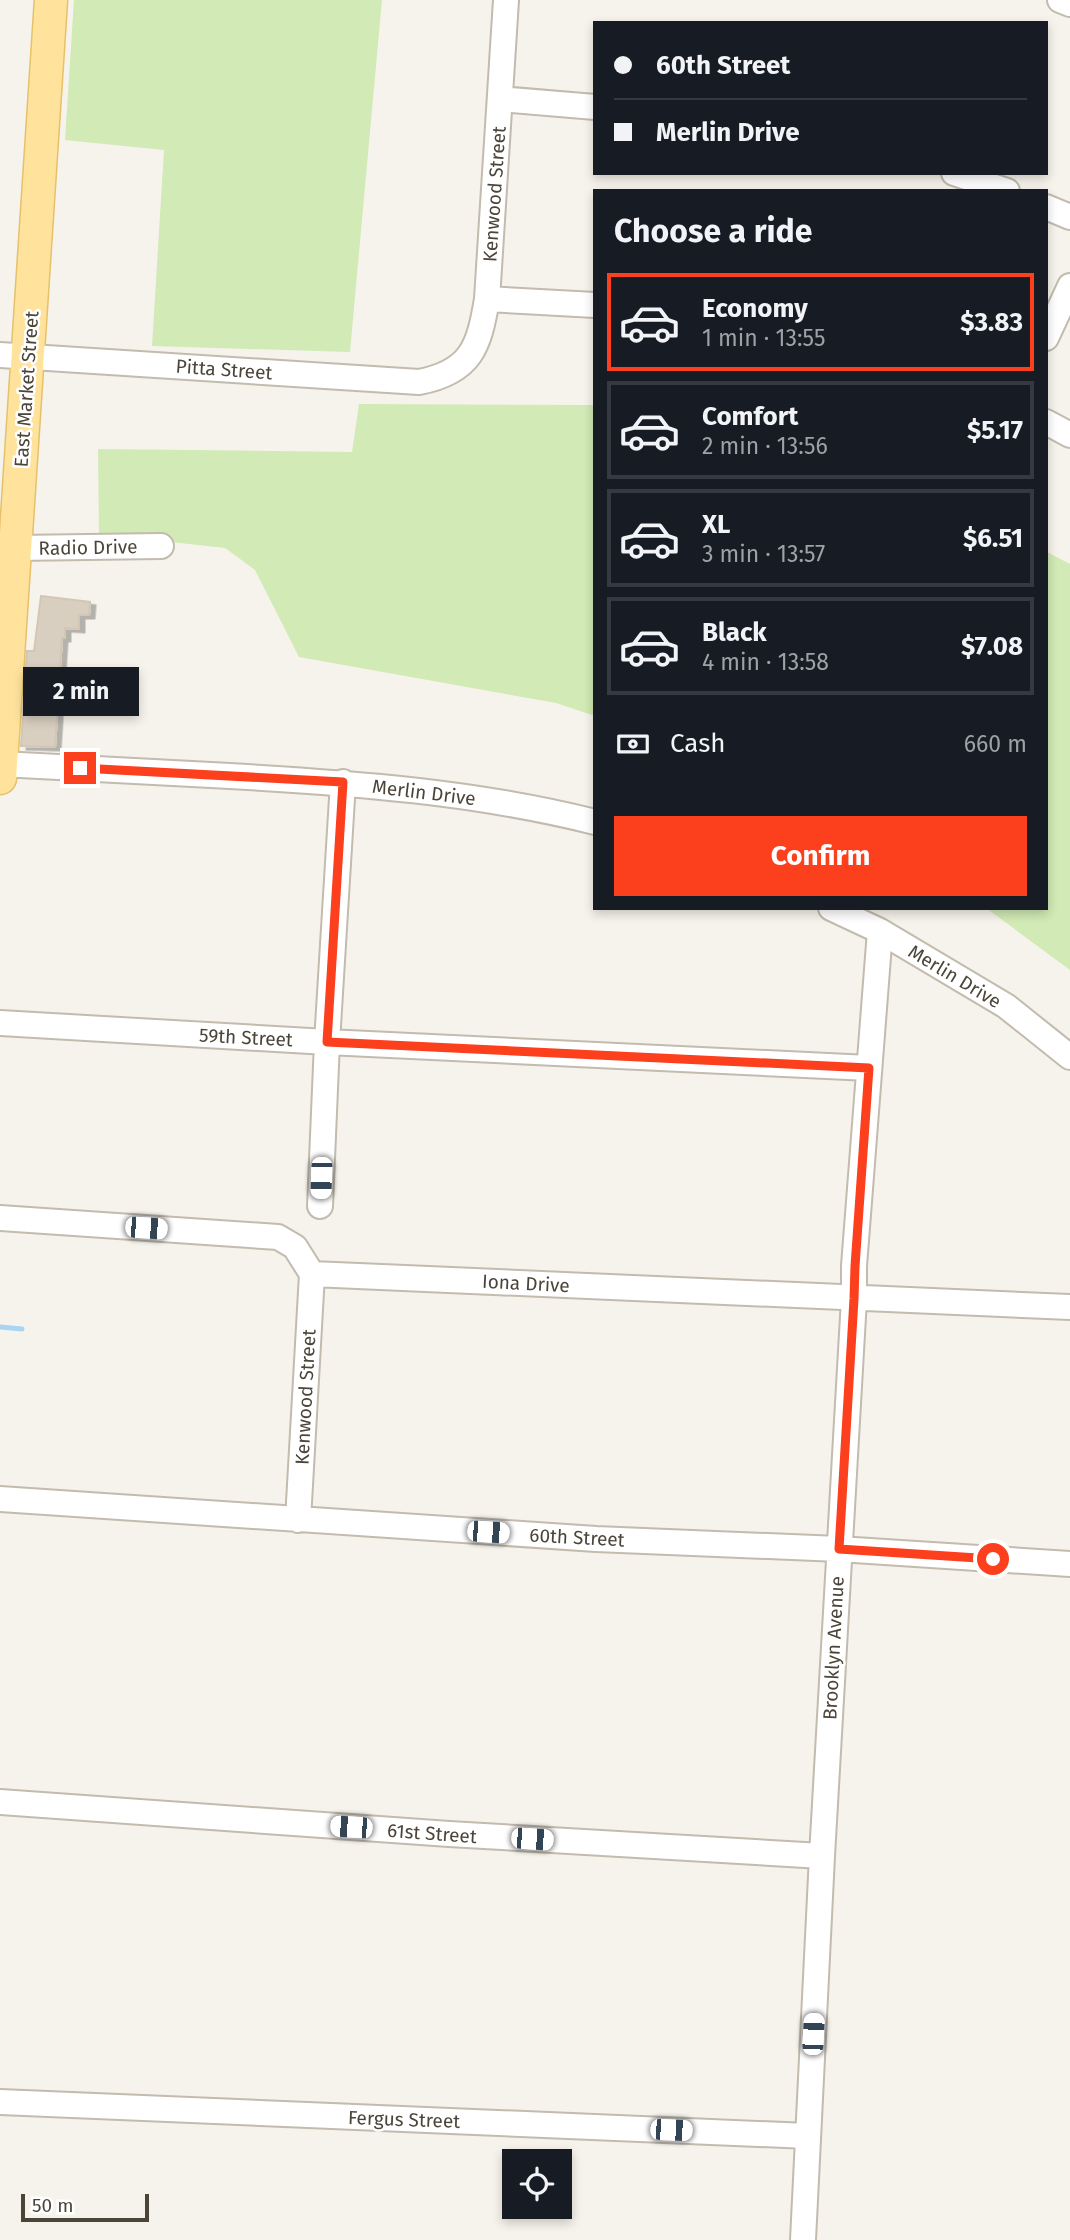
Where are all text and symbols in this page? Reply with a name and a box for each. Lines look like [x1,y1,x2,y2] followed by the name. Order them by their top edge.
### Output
[656,50,790,81] text: 60th Street
[656,117,800,148] text: Merlin Drive
[478,125,511,263] street label: Kenwood Street
[614,212,812,250] text: Choose a ride
[618,291,681,354] icon: car
[702,293,808,324] text: Economy
[960,307,1023,338] text: $3.83
[10,310,43,468] street label: East Market Street
[702,324,825,352] text: 1 min · 13:55
[175,355,273,384] street label: Pitta Street
[618,399,681,462] icon: car
[702,401,798,432] text: Comfort
[967,415,1023,446] text: $5.17
[702,432,828,460] text: 2 min · 13:56
[618,507,681,570] icon: car
[702,509,730,540] text: XL
[963,523,1023,554] text: $6.51
[38,535,138,560] street label: Radio Drive
[702,540,825,568] text: 3 min · 13:57
[618,615,681,678] icon: car
[702,617,767,648] text: Black
[961,631,1023,662] text: $7.08
[702,648,829,676] text: 4 min · 13:58
[22,666,138,716] callout: 2 min
[53,677,109,705] text: 2 min
[614,725,652,763] icon: cash
[670,728,726,759] text: Cash
[964,730,1027,758] text: 660 m
[64,752,96,784] route end
[371,775,477,810] street label: Merlin Drive
[614,816,1027,896] button: Confirm
[904,940,1005,1013] street label: Merlin Drive
[199,1024,294,1051] street label: 59th Street
[310,1157,333,1199] car
[125,1216,168,1240] car
[482,1270,570,1297] street label: Iona Drive
[290,1328,321,1466] street label: Kenwood Street
[467,1520,510,1544] car
[529,1524,625,1551] street label: 60th Street
[977,1543,1009,1575] route start
[818,1575,849,1721] street label: Brooklyn Avenue
[330,1815,373,1839] car
[386,1819,478,1848] street label: 61st Street
[511,1827,554,1851] car
[802,2012,825,2056] car
[347,2106,461,2133] street label: Fergus Street
[650,2119,693,2141] car
[502,2149,572,2219] map controls
[502,2149,572,2219] button: locate
[21,2191,149,2223] scale bar
[32,2194,73,2217] text: 50 m

